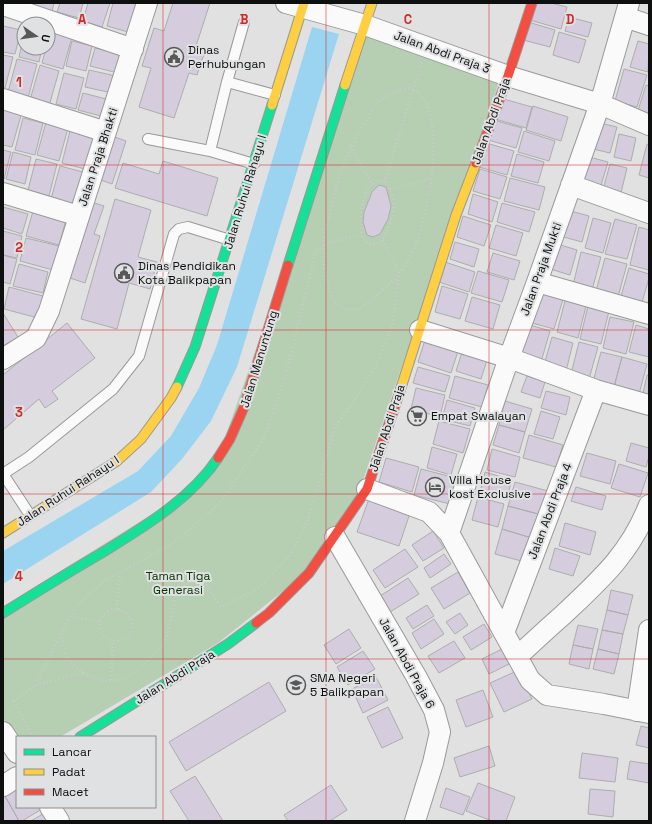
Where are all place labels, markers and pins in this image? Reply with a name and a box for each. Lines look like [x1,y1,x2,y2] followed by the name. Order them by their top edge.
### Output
[188,42,266,72] place label: Dinas Perhubungan
[163,46,185,68] public building icon: Dinas Perhubungan
[138,258,236,288] place label: Dinas Pendidikan Kota Balikpapan
[113,262,135,284] public building icon: Dinas Pendidikan Kota Balikpapan
[406,405,428,427] supermarket icon: Empat Swalayan
[431,408,526,424] place label: Empat Swalayan
[449,472,531,502] place label: Villa House kost Exclusive
[424,476,446,498] hotel icon: Villa House kost Exclusive
[310,670,384,700] place label: SMA Negeri 5 Balikpapan
[285,674,307,696] school or university icon: SMA Negeri 5 Balikpapan

